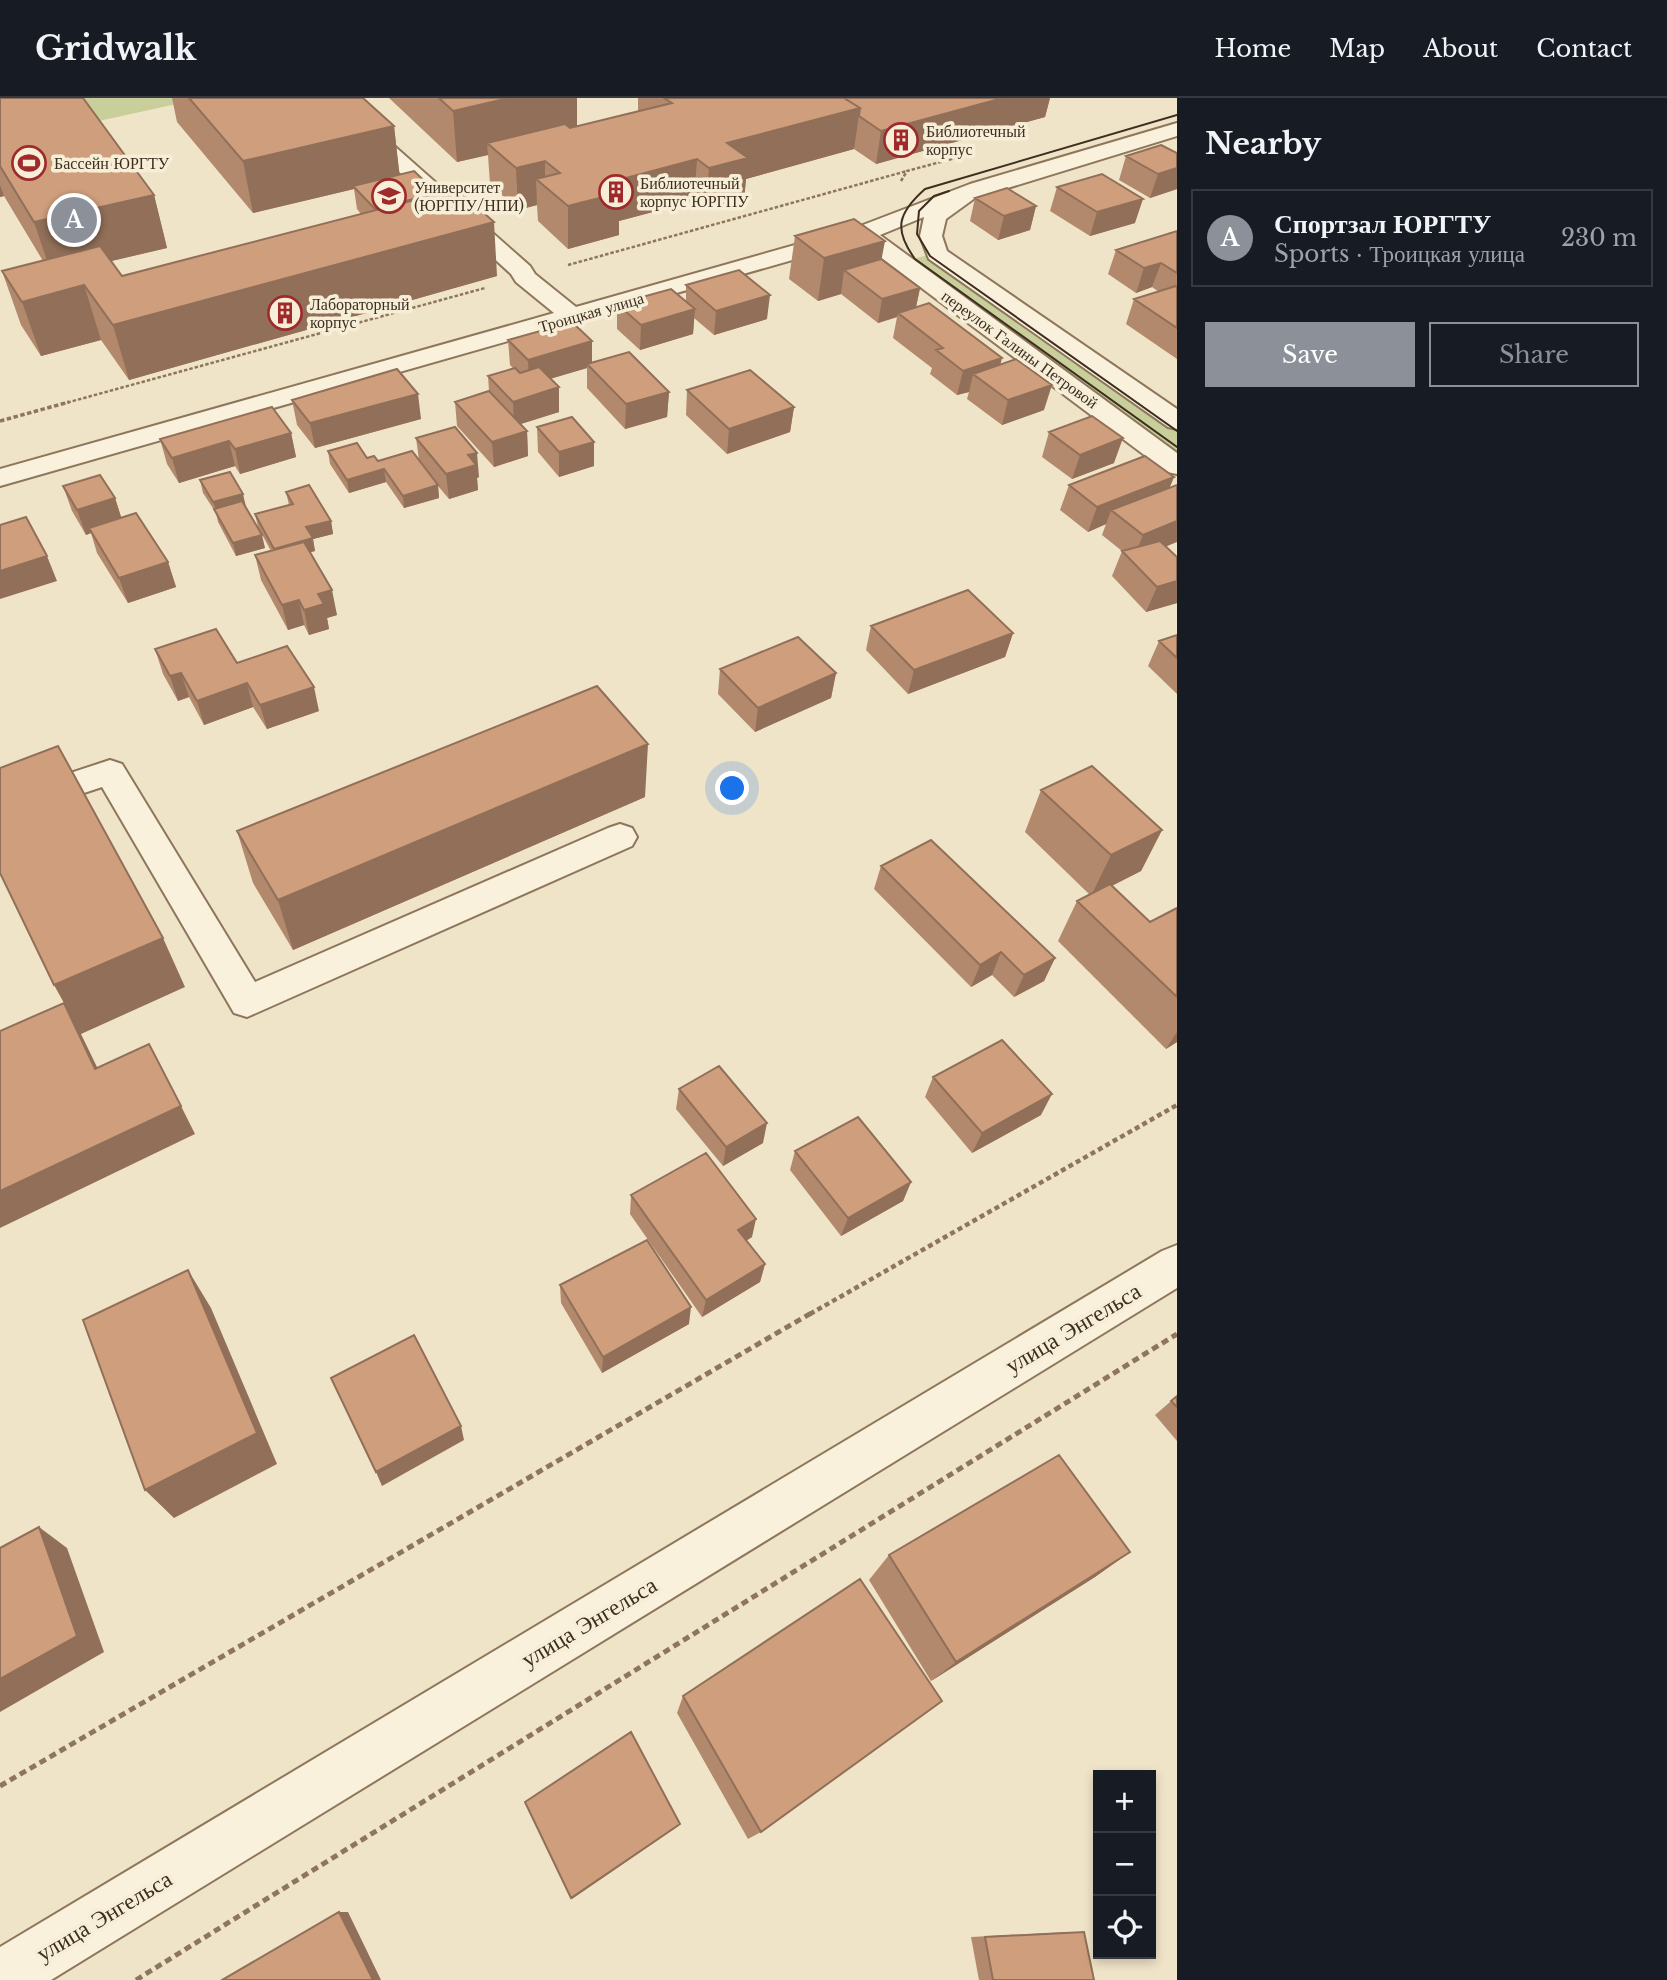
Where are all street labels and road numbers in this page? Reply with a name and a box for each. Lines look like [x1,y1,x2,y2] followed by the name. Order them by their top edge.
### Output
[938,286,1102,413] street label: переулок Галины Петровой
[536,287,646,337] street label: Троицкая улица
[1000,1277,1146,1379] street label: улица Энгельса
[516,1571,662,1673] street label: улица Энгельса
[31,1865,177,1967] street label: улица Энгельса

